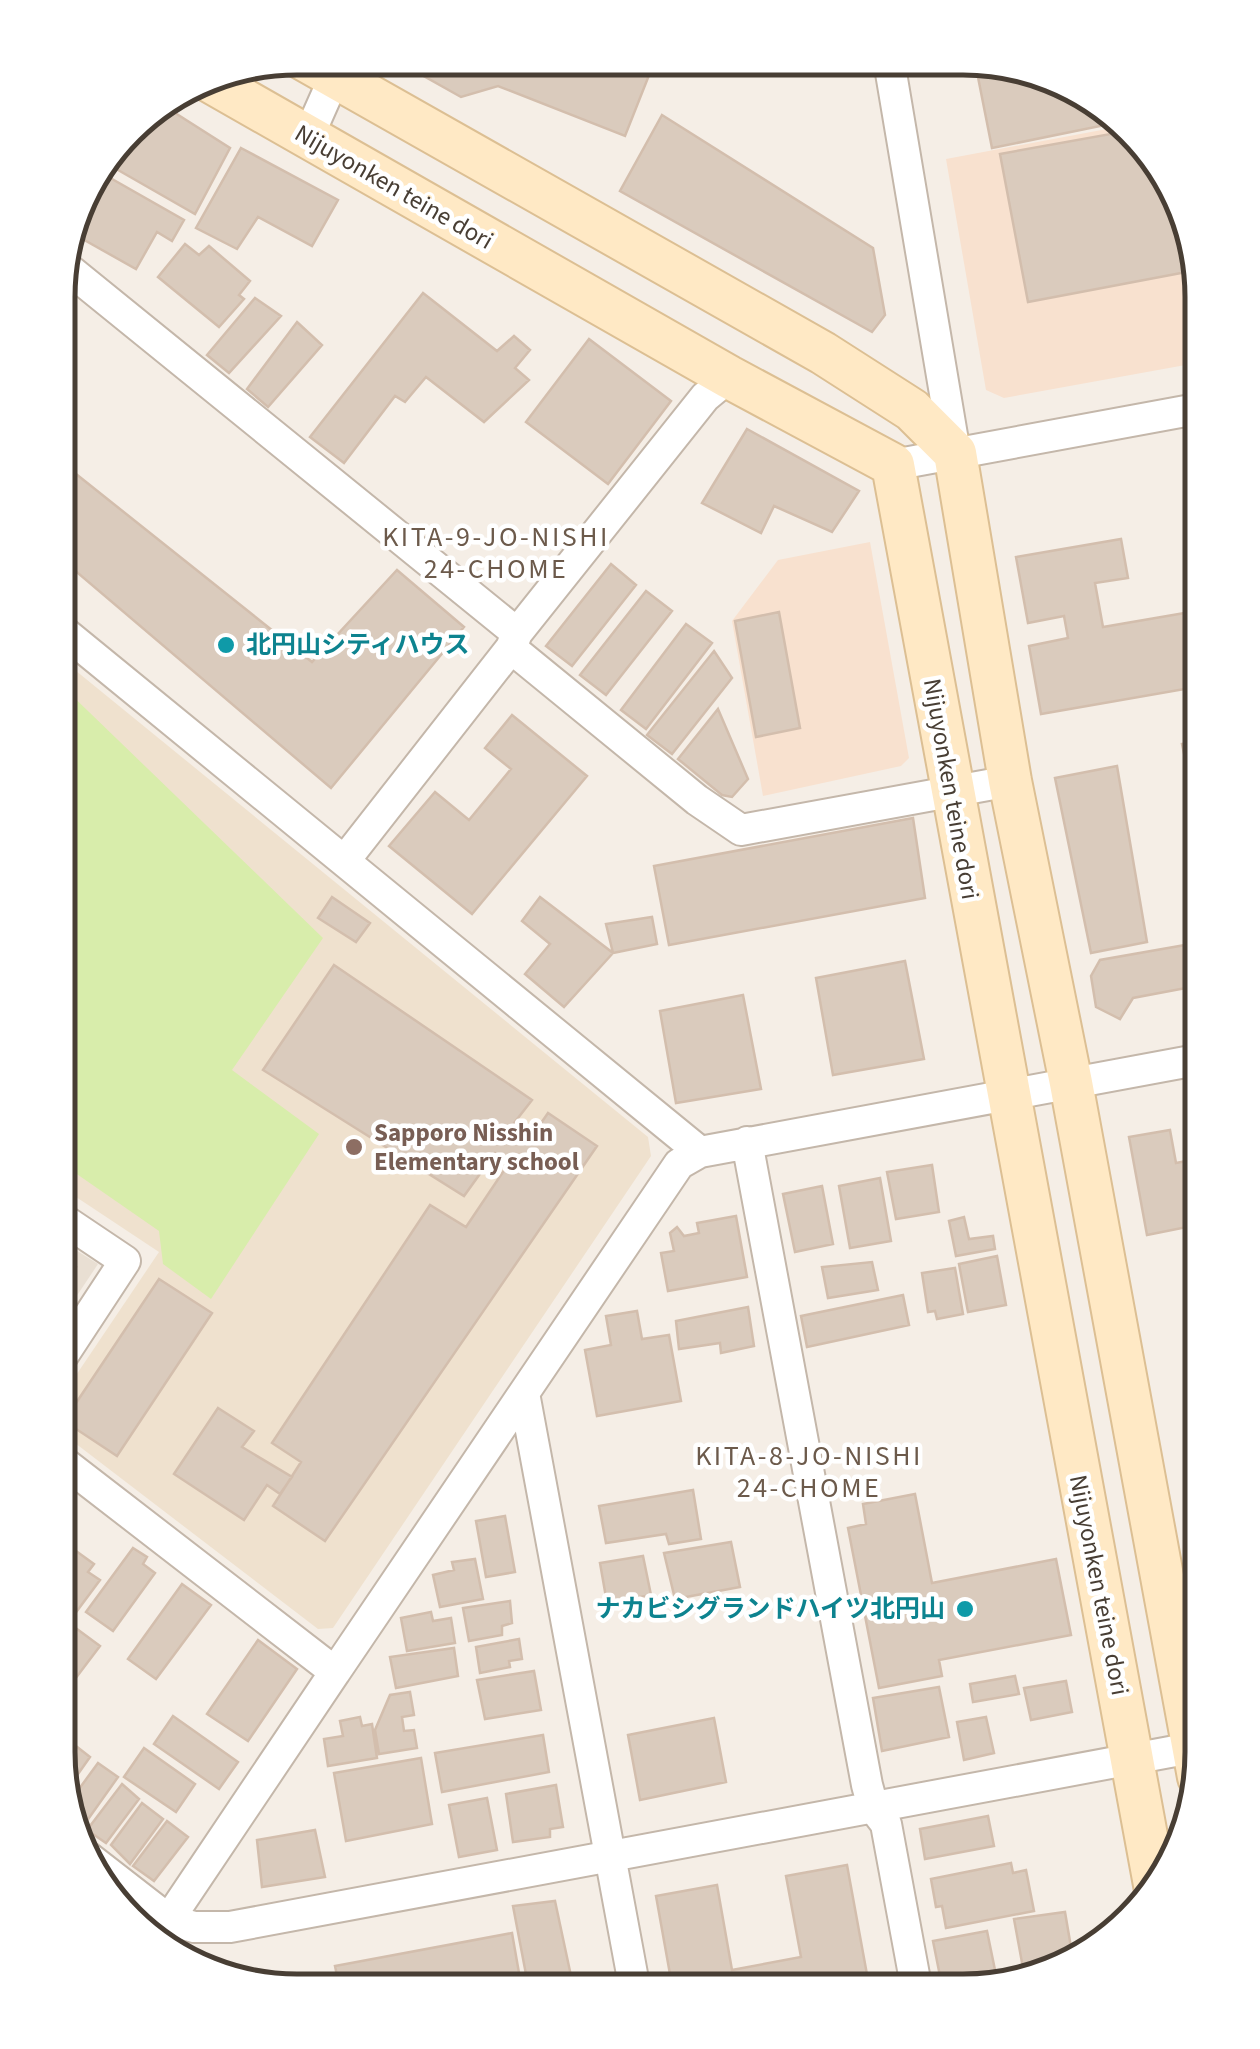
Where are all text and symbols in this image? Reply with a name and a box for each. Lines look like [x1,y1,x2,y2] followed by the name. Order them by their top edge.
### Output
[288,115,500,259] street label: Nijuyonken teine dori
[382,517,610,589] district label: KITA-9-JO-NISHI 24-CHOME
[246,627,470,663] place label: 北円山シティハウス
[215,634,237,656] marker: 北円山シティハウス
[914,676,988,902] street label: Nijuyonken teine dori
[374,1115,579,1180] place label: Sapporo Nisshin Elementary school
[343,1136,365,1158] marker: Sapporo Nisshin Elementary school
[695,1436,923,1508] district label: KITA-8-JO-NISHI 24-CHOME
[1060,1472,1138,1698] street label: Nijuyonken teine dori
[595,1591,945,1627] place label: ナカビシグランドハイツ北円山
[954,1598,976,1620] marker: ナカビシグランドハイツ北円山

